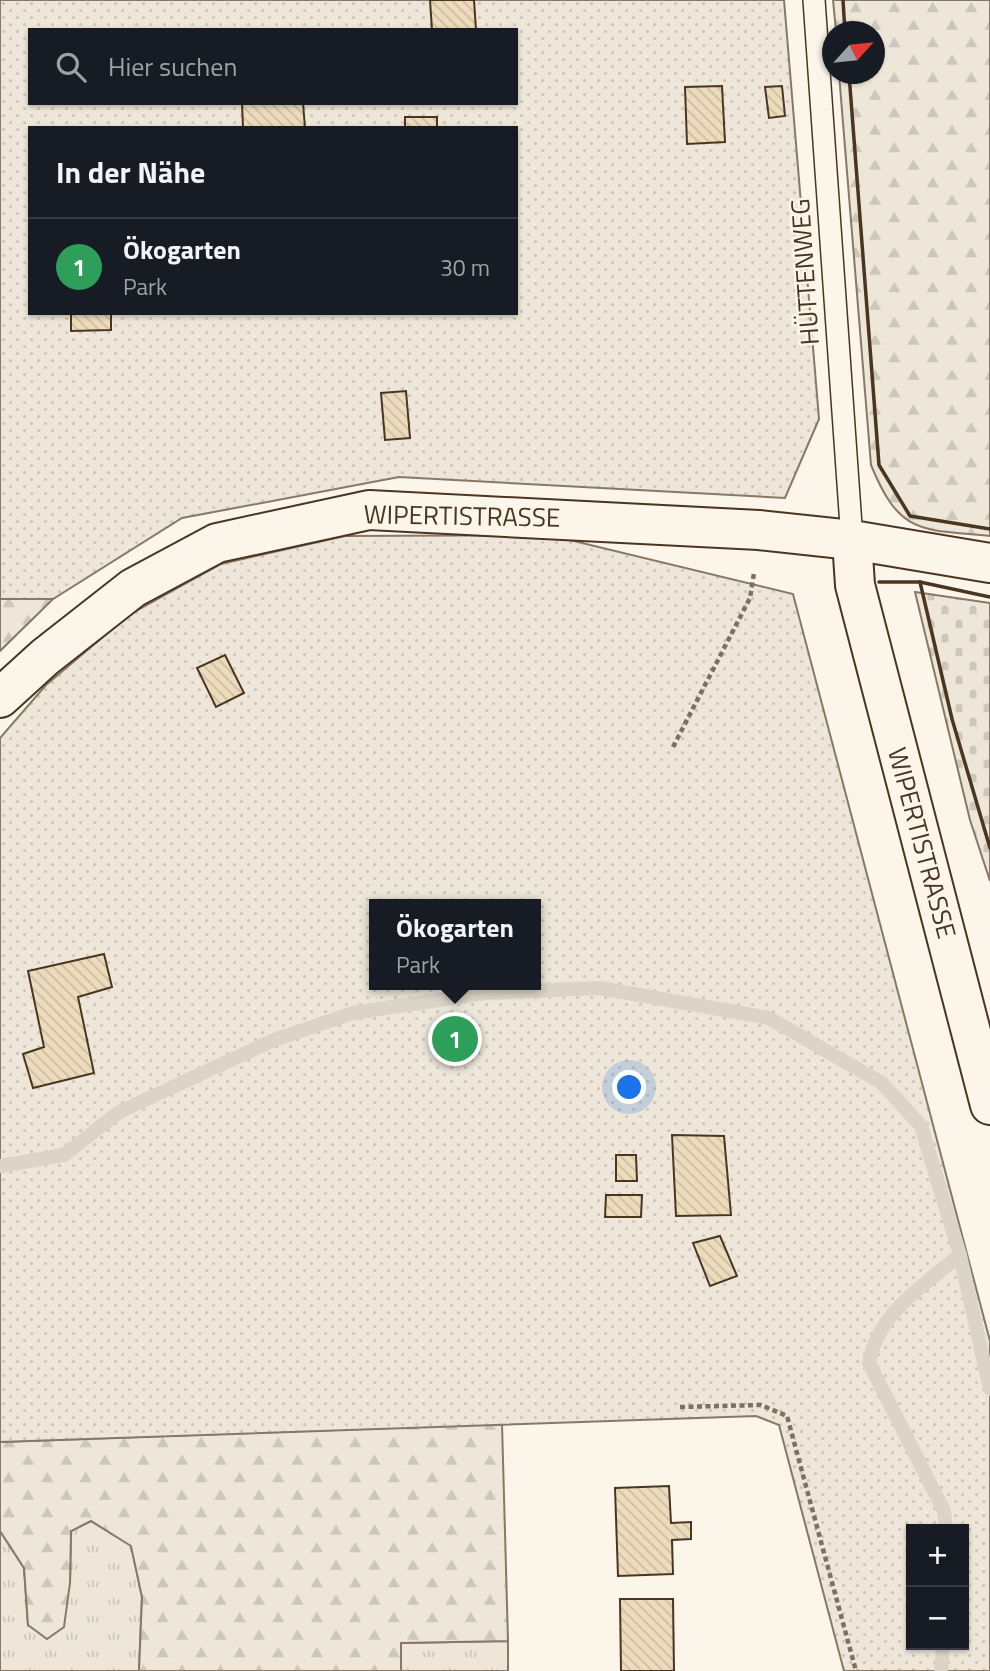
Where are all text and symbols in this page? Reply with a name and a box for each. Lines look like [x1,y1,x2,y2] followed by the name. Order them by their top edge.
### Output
[822,21,885,84] north arrow
[28,28,518,105] search box
[108,47,237,86] text: Hier suchen
[52,48,90,86] icon: search
[56,149,205,195] text: In der Nähe
[780,197,829,347] street label: HÜTTENWEG
[123,230,241,269] text: Ökogarten
[73,250,85,285] text: 1
[440,250,490,285] text: 30 m
[123,269,167,304] text: Park
[363,494,561,537] street label: WIPERTISTRASSE
[878,743,967,943] street label: WIPERTISTRASSE
[369,899,541,990] popup
[396,908,514,947] text: Ökogarten
[396,947,440,982] text: Park
[432,1013,478,1065] pin: 1
[612,1070,646,1104] your location
[906,1524,969,1650] map controls
[906,1524,969,1587] button: +
[906,1587,969,1650] button: −

